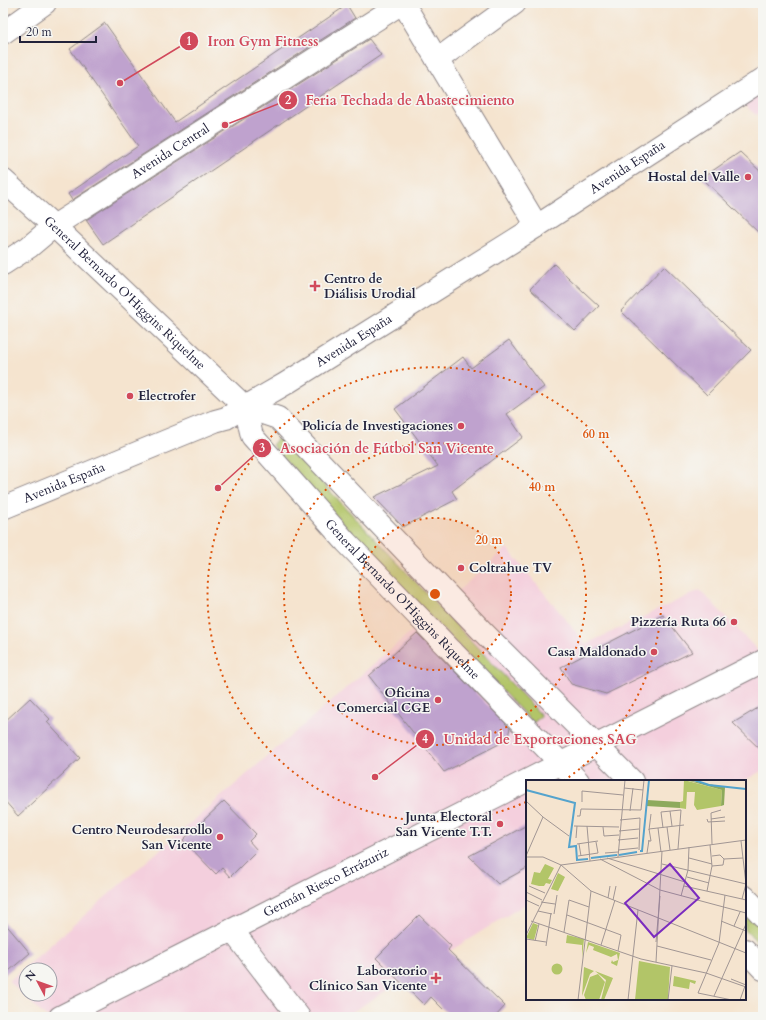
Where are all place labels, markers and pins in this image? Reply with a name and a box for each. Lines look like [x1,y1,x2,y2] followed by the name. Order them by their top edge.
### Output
[179,28,326,54] callout: Iron Gym Fitness
[278,87,523,113] callout: Feria Techada de Abastecimiento
[648,168,740,186] place label: Hostal del Valle
[743,172,753,182] marker: Hostal del Valle
[324,270,416,303] place label: Centro de Diálisis Urodial
[309,280,321,292] marker: Centro de Diálisis Urodial
[138,387,196,405] place label: Electrofer
[125,391,135,401] marker: Electrofer
[302,417,453,435] place label: Policía de Investigaciones
[456,421,466,431] marker: Policía de Investigaciones
[252,435,502,461] callout: Asociación de Fútbol San Vicente
[469,559,553,577] place label: Coltrahue TV
[456,563,466,573] marker: Coltrahue TV
[428,587,442,601] centre of rings
[631,613,726,631] place label: Pizzería Ruta 66
[729,617,739,627] marker: Pizzería Ruta 66
[548,643,646,661] place label: Casa Maldonado
[649,647,659,657] marker: Casa Maldonado
[336,684,431,717] place label: Oficina Comercial CGE
[433,695,443,705] marker: Oficina Comercial CGE
[415,726,645,752] callout: Unidad de Exportaciones SAG
[396,808,492,841] place label: Junta Electoral San Vicente T.T.
[495,819,505,829] marker: Junta Electoral San Vicente T.T.
[72,821,212,854] place label: Centro Neurodesarrollo San Vicente
[215,832,225,842] marker: Centro Neurodesarrollo San Vicente
[309,962,427,995] place label: Laboratorio Clínico San Vicente
[430,972,442,984] marker: Laboratorio Clínico San Vicente

